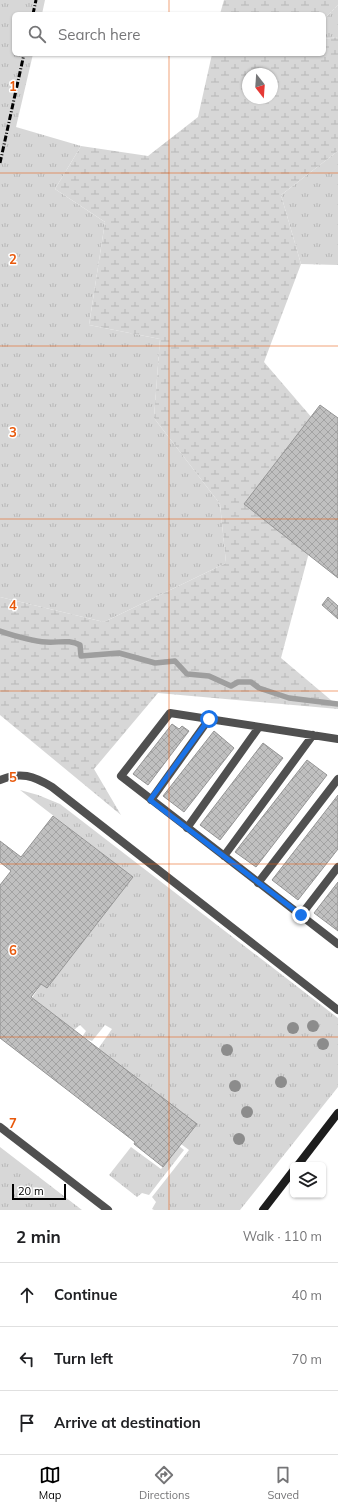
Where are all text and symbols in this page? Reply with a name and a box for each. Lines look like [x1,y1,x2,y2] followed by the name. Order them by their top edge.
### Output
[12,12,326,56] search box
[26,23,48,45] icon: search
[58,25,140,44] text: Search here
[242,68,278,104] north arrow
[9,78,17,94] text: 1
[9,251,17,267] text: 2
[9,424,17,440] text: 3
[9,597,17,613] text: 4
[200,710,218,728] route start
[9,769,17,785] text: 5
[292,906,310,924] route end
[9,942,17,958] text: 6
[9,1115,17,1131] text: 7
[290,1162,326,1198] map controls
[290,1162,326,1198] button: layers
[12,1182,66,1201] scale bar
[18,1184,44,1198] text: 20 m
[16,1226,61,1247] text: 2 min
[243,1228,322,1244] text: Walk · 110 m
[16,1284,38,1306] icon: ahead
[54,1285,117,1304] text: Continue
[292,1287,322,1303] text: 40 m
[16,1348,38,1370] icon: left
[54,1349,113,1368] text: Turn left
[292,1351,322,1367] text: 70 m
[16,1412,38,1434] icon: arrive
[54,1413,201,1432] text: Arrive at destination
[39,1464,61,1502] tab: Map
[139,1464,190,1502] tab: Directions
[267,1464,299,1502] tab: Saved

